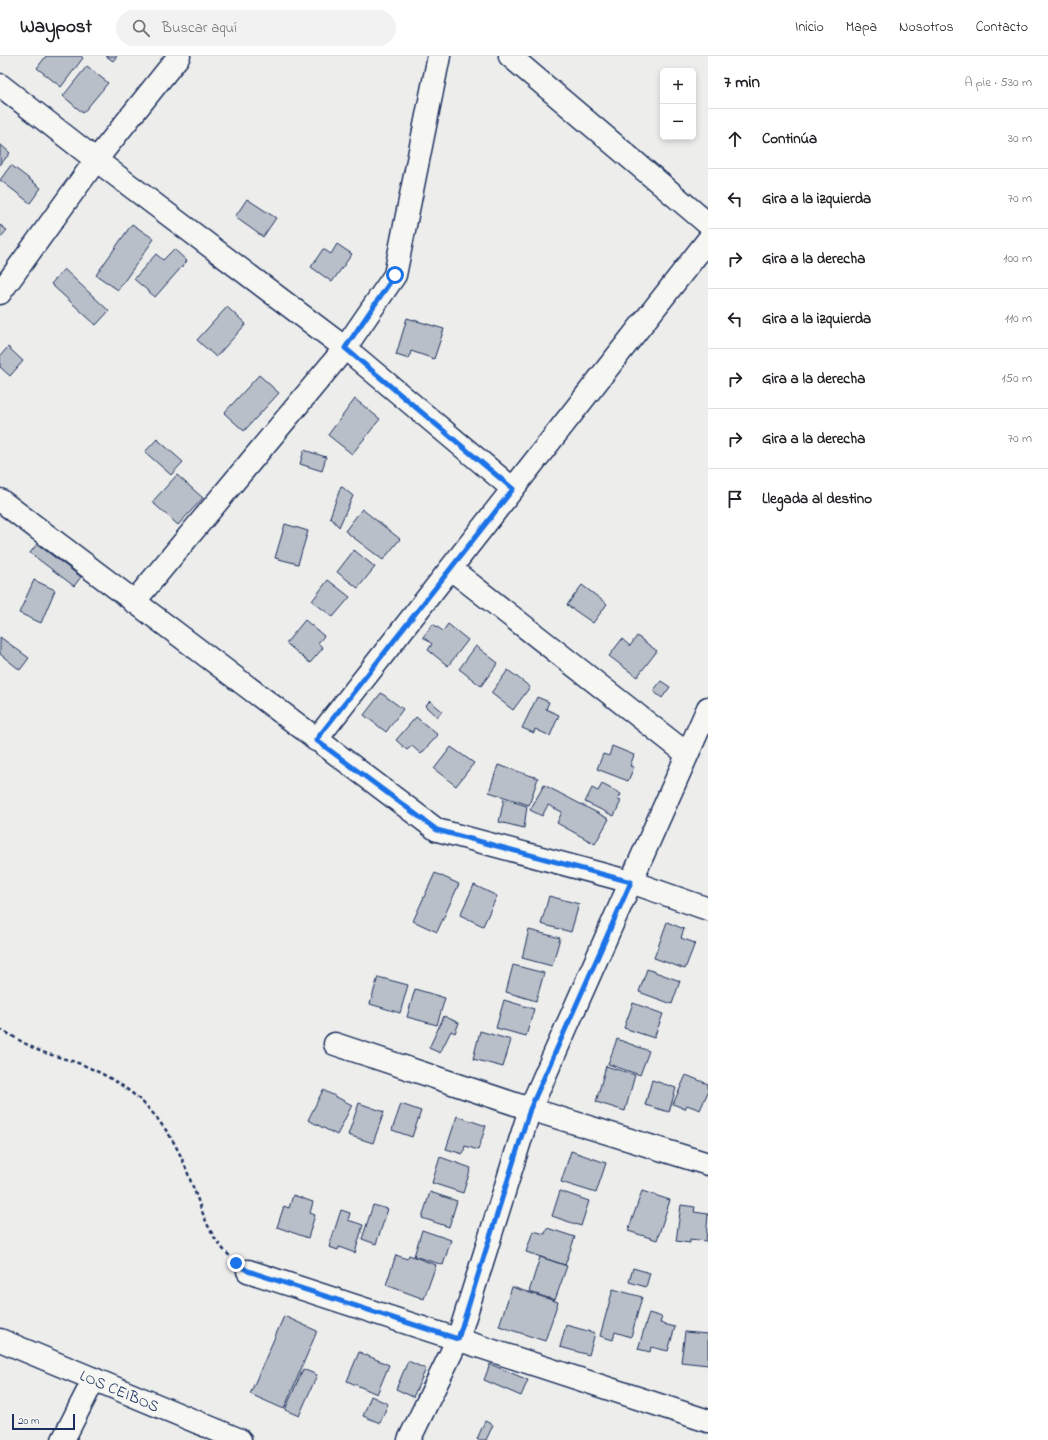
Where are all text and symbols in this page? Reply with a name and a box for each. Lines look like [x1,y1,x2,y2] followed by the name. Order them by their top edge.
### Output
[116,10,396,46] search box
[20,14,92,41] text: Waypost
[130,17,152,39] icon: search
[162,17,237,39] text: Buscar aquí
[795,17,824,38] text: Inicio
[846,17,877,38] text: Mapa
[899,17,954,38] text: Nosotros
[976,17,1028,38] text: Contacto
[660,68,696,140] map controls
[660,68,696,104] button: +
[724,70,760,95] text: 7 min
[964,73,1032,92] text: A pie · 530 m
[660,104,696,140] button: −
[724,128,746,150] icon: ahead
[762,128,817,150] text: Continúa
[1008,129,1032,148] text: 30 m
[724,188,746,210] icon: left
[762,188,871,210] text: Gira a la izquierda
[1008,189,1032,208] text: 70 m
[724,248,746,270] icon: right
[762,248,865,270] text: Gira a la derecha
[1003,249,1032,268] text: 100 m
[386,266,404,284] route start
[724,308,746,330] icon: left
[762,308,871,330] text: Gira a la izquierda
[1005,309,1032,328] text: 110 m
[724,368,746,390] icon: right
[762,368,865,390] text: Gira a la derecha
[1001,369,1032,388] text: 150 m
[724,428,746,450] icon: right
[762,428,865,450] text: Gira a la derecha
[1008,429,1032,448] text: 70 m
[724,488,746,510] icon: arrive
[762,488,872,510] text: Llegada al destino
[227,1254,245,1272] route end
[76,1364,163,1419] street label: LOS CEIBOS
[12,1412,75,1431] scale bar
[18,1413,40,1429] text: 20 m

